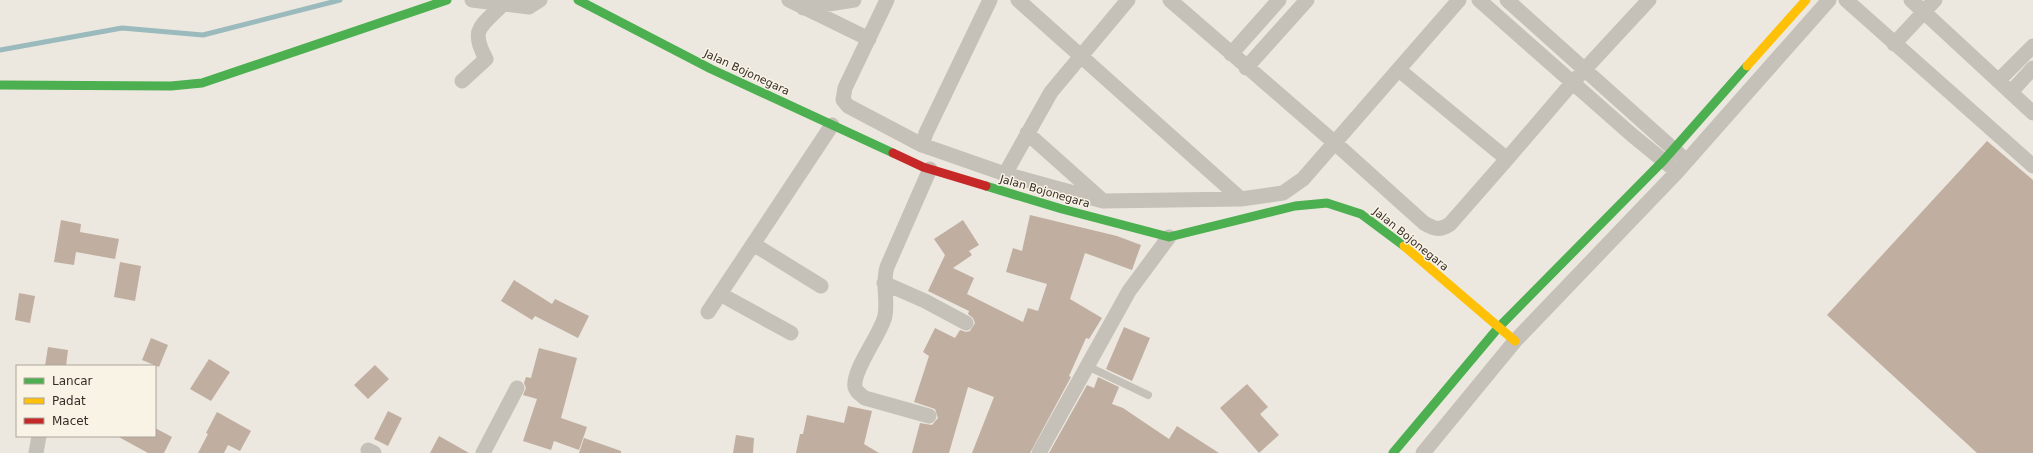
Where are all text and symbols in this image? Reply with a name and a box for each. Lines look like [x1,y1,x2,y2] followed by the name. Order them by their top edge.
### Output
[701,46,792,98] street label: Jalan Bojonegara
[997,172,1091,211] street label: Jalan Bojonegara
[1370,204,1451,274] street label: Jalan Bojonegara
[16,365,156,437] legend
[52,374,93,388] text: Lancar
[52,394,86,408] text: Padat
[52,414,89,428] text: Macet

